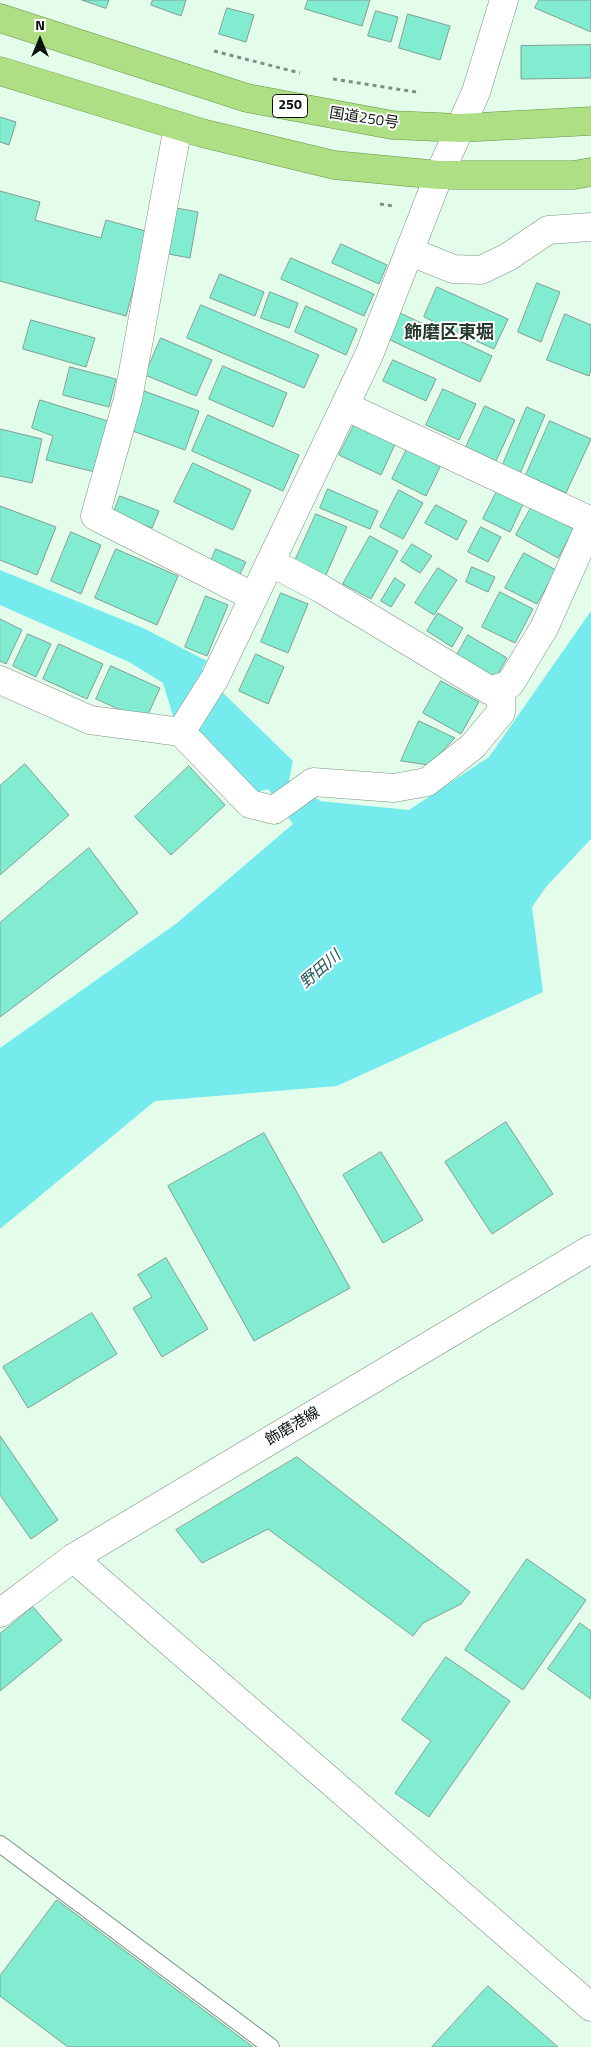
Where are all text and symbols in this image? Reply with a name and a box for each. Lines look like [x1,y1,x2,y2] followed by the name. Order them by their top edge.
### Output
[35,14,45,35] text: N
[15,15,65,65] north arrow
[272,94,308,118] road number: 250
[328,105,400,133] street label: 国道250号
[404,323,494,345] district label: 飾磨区東堀
[297,947,345,993] water label: 野田川
[263,1404,323,1450] street label: 飾磨港線

